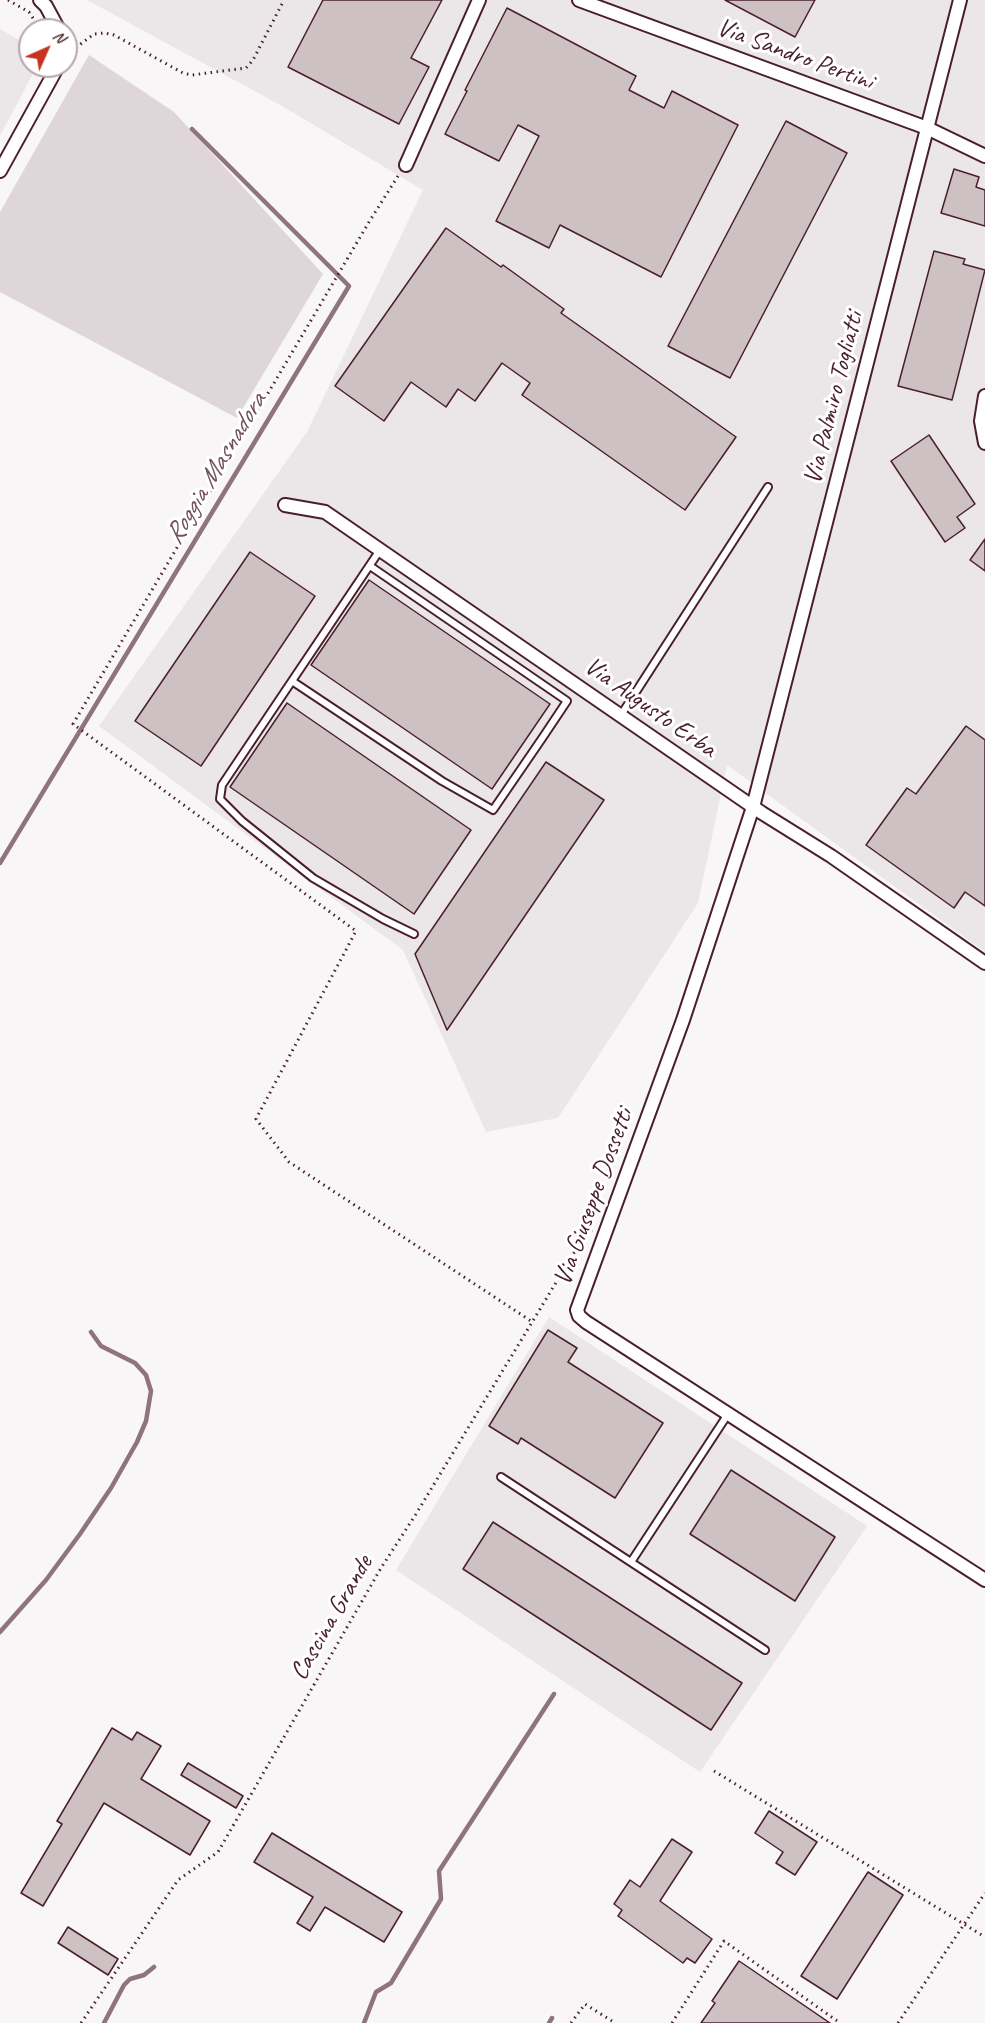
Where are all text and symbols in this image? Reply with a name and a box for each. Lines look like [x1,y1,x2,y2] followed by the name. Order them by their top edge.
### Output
[713,12,877,98] street label: Via Sandro Pertini
[18,18,78,78] north arrow
[49,26,70,47] text: N
[797,308,871,488] street label: Via Palmiro Togliatti
[158,388,274,550] water label: Roggia Masnadora
[578,651,722,765] street label: Via Augusto Erba
[548,1104,640,1290] street label: Via Giuseppe Dossetti
[284,1550,380,1686] street label: Cascina Grande

